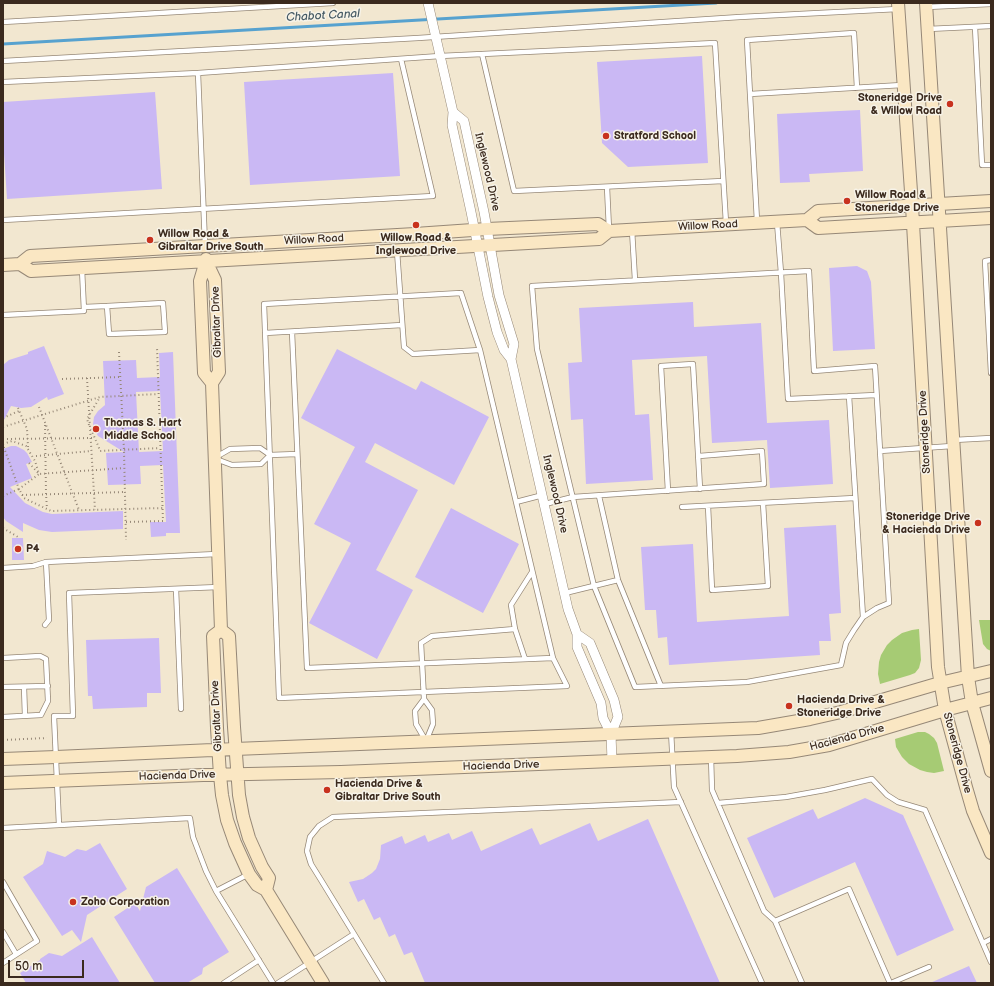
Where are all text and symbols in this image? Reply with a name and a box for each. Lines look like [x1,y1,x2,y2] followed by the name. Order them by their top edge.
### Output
[286,7,360,25] water label: Chabot Canal
[858,91,942,117] place label: Stoneridge Drive & Willow Road
[945,99,955,109] marker: Stoneridge Drive & Willow Road
[614,129,696,143] place label: Stratford School
[601,131,611,141] marker: Stratford School
[472,132,502,212] street label: Inglewood Drive
[855,188,939,214] place label: Willow Road & Stoneridge Drive
[842,196,852,206] marker: Willow Road & Stoneridge Drive
[678,218,738,234] street label: Willow Road
[411,220,421,230] marker: Willow Road & Inglewood Drive
[158,227,263,253] place label: Willow Road & Gibraltar Drive South
[376,231,456,257] place label: Willow Road & Inglewood Drive
[284,232,344,248] street label: Willow Road
[145,235,155,245] marker: Willow Road & Gibraltar Drive South
[209,286,225,358] street label: Gibraltar Drive
[916,390,934,474] street label: Stoneridge Drive
[104,416,181,442] place label: Thomas S. Hart Middle School
[91,424,101,434] marker: Thomas S. Hart Middle School
[540,454,570,534] street label: Inglewood Drive
[882,510,970,536] place label: Stoneridge Drive & Hacienda Drive
[973,518,983,528] marker: Stoneridge Drive & Hacienda Drive
[26,542,39,556] place label: P4
[13,544,23,554] marker: P4
[209,680,225,752] street label: Gibraltar Drive
[797,693,885,719] place label: Hacienda Drive & Stoneridge Drive
[784,701,794,711] marker: Hacienda Drive & Stoneridge Drive
[940,711,974,795] street label: Stoneridge Drive
[808,722,886,754] street label: Hacienda Drive
[462,758,540,774] street label: Hacienda Drive
[138,768,216,784] street label: Hacienda Drive
[335,777,440,803] place label: Hacienda Drive & Gibraltar Drive South
[322,785,332,795] marker: Hacienda Drive & Gibraltar Drive South
[81,895,169,909] place label: Zoho Corporation
[68,897,78,907] marker: Zoho Corporation
[10,952,86,978] scale bar
[15,959,42,974] text: 50 m

